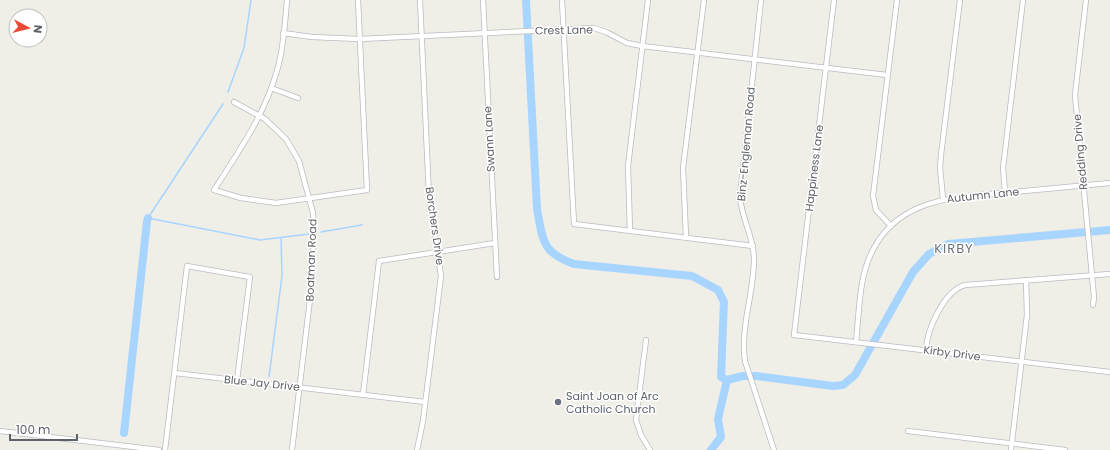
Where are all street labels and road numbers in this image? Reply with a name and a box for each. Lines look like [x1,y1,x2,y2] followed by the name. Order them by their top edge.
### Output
[535,21,593,39] street label: Crest Lane
[733,86,759,202] street label: Binz-Engleman Road
[479,105,499,172] street label: Swann Lane
[1069,113,1091,191] street label: Redding Drive
[801,124,827,212] street label: Happiness Lane
[946,183,1020,207] street label: Autumn Lane
[422,186,448,266] street label: Borchers Drive
[302,218,320,302] street label: Boatman Road
[922,342,982,364] street label: Kirby Drive
[223,371,301,395] street label: Blue Jay Drive

